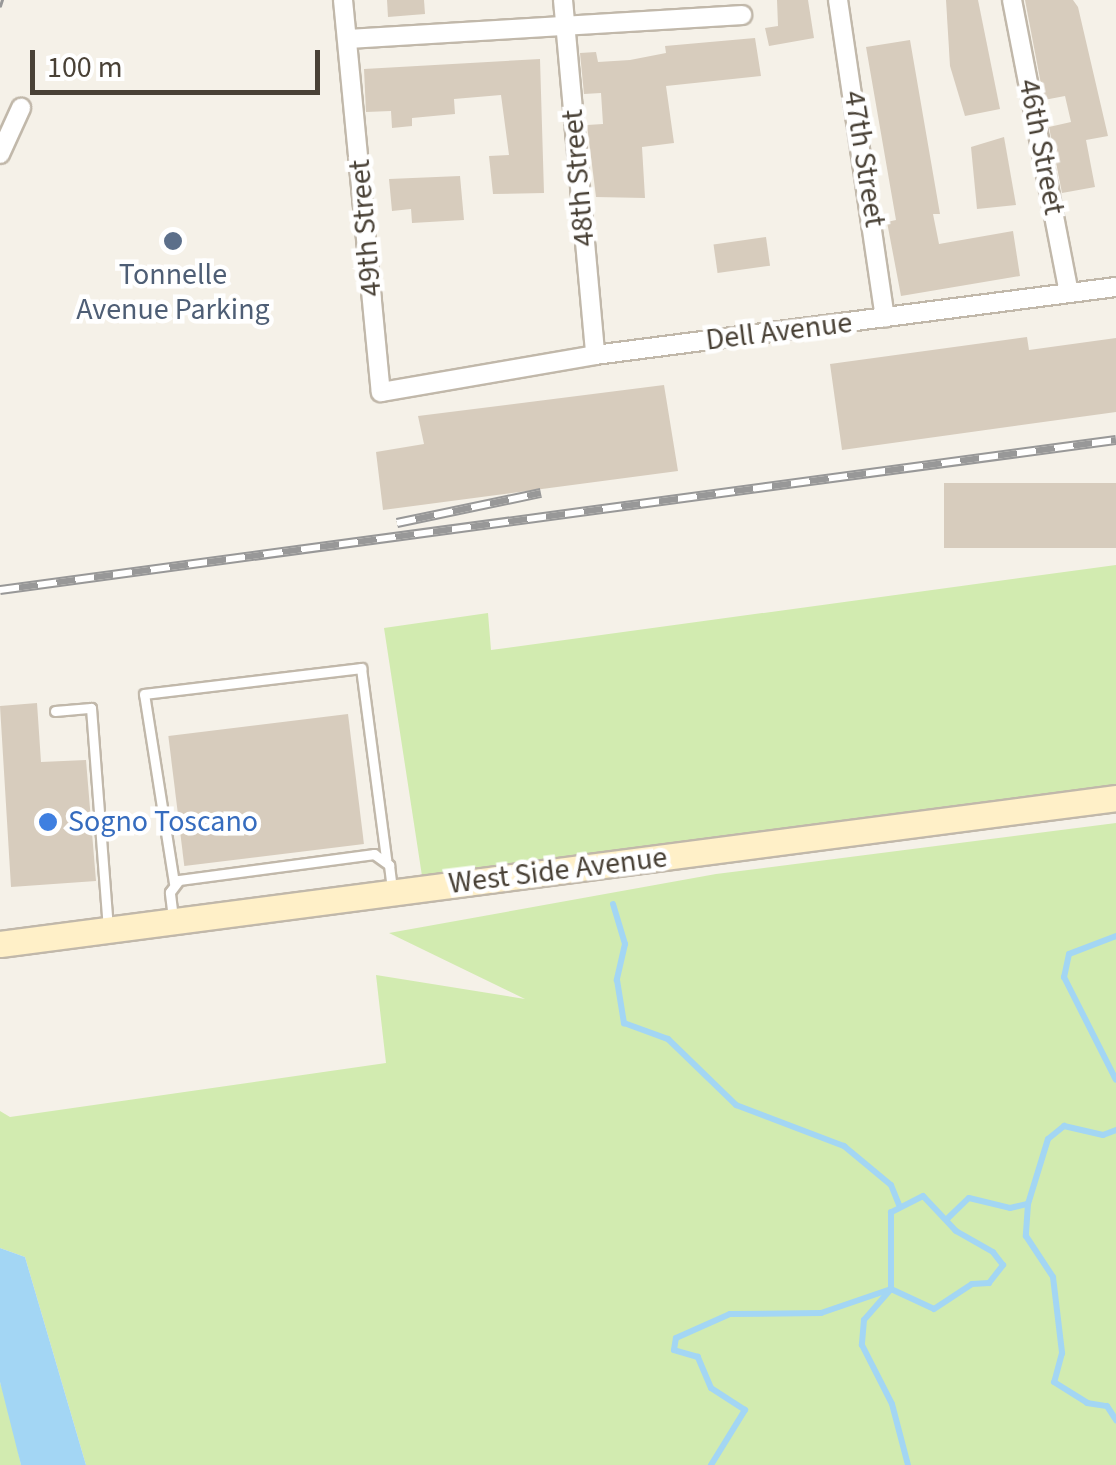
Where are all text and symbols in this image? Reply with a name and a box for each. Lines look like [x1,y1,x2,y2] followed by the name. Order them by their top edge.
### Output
[35,30,325,92] scale bar
[47,46,123,89] text: 100 m
[1010,76,1072,218] street label: 46th Street
[835,88,893,230] street label: 47th Street
[555,108,603,248] street label: 48th Street
[342,158,390,298] street label: 49th Street
[162,230,184,252] marker: Tonnelle Avenue Parking
[76,257,270,328] place label: Tonnelle Avenue Parking
[704,305,854,359] street label: Dell Avenue
[68,804,258,840] place label: Sogno Toscano
[37,811,59,833] marker: Sogno Toscano
[447,840,669,902] street label: West Side Avenue

